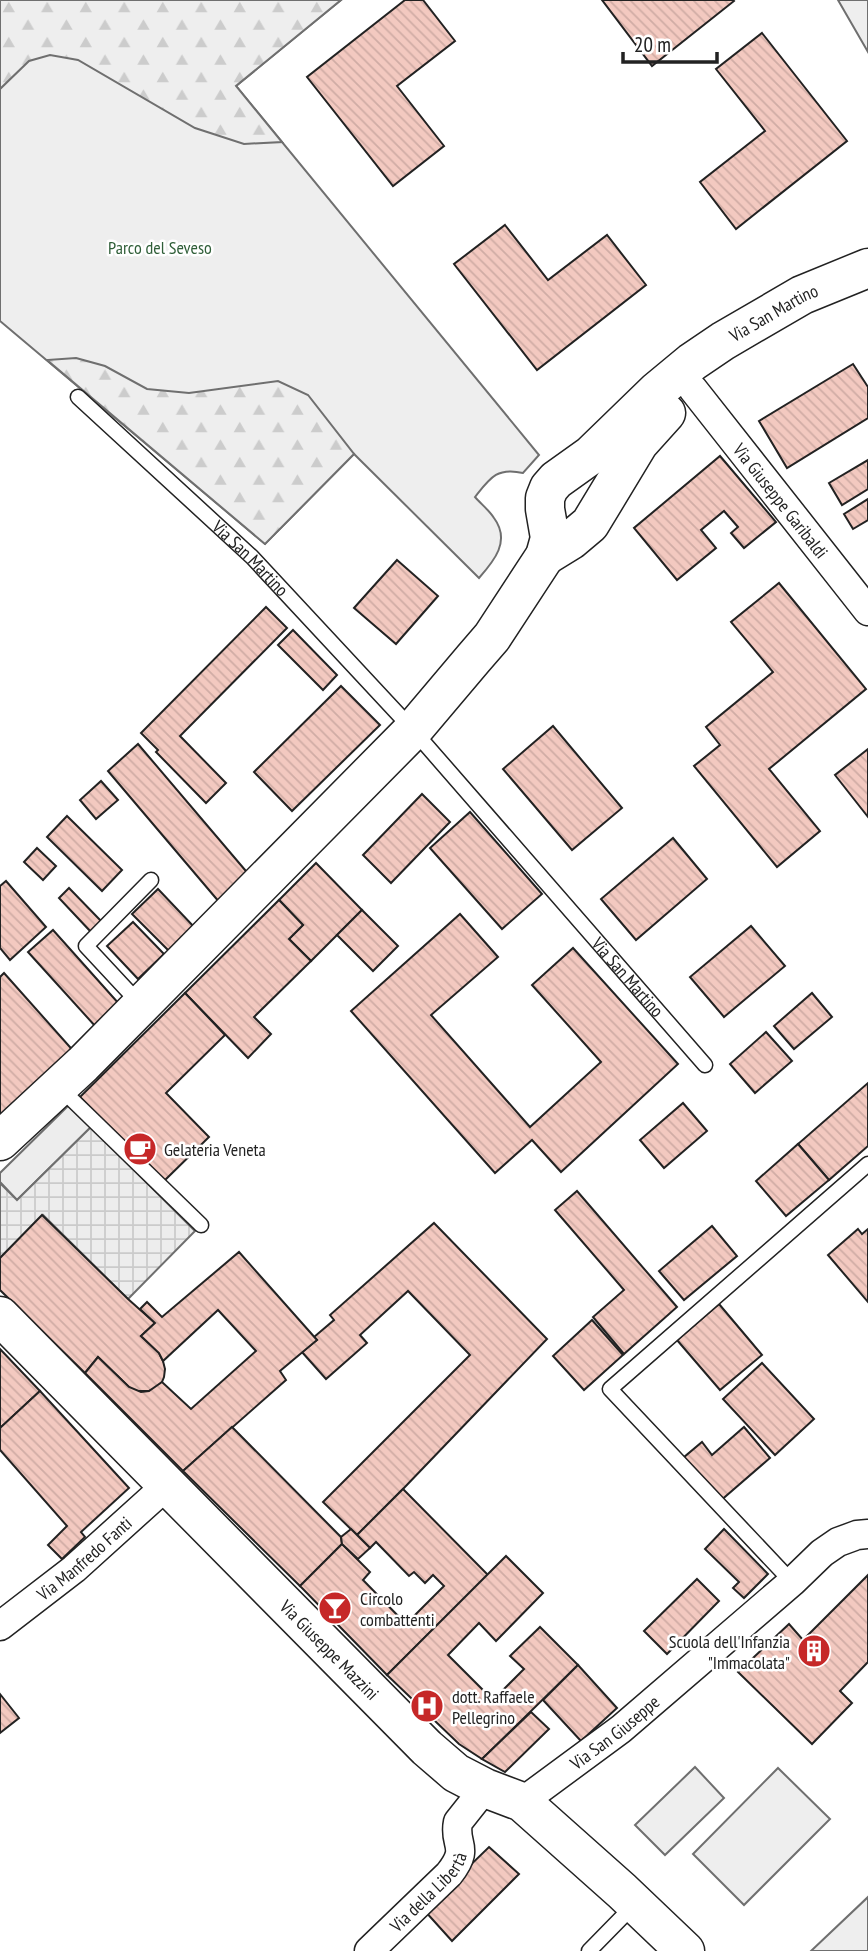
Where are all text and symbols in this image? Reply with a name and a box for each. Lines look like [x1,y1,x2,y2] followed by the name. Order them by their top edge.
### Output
[623,21,718,65] scale bar
[634,31,671,58] text: 20 m
[108,236,212,259] park label: Parco del Seveso
[724,278,821,347] street label: Via San Martino
[728,438,833,563] street label: Via Giuseppe Garibaldi
[207,514,294,601] street label: Via San Martino
[586,931,669,1022] street label: Via San Martino
[121,1130,159,1168] cafe icon: Gelateria Veneta
[164,1138,266,1161] place label: Gelateria Veneta
[31,1511,136,1606] street label: Via Manfredo Fanti
[360,1587,435,1631] place label: Circolo combattenti
[316,1589,354,1627] bar icon: Circolo combattenti
[275,1594,384,1704] street label: Via Giuseppe Mazzini
[669,1630,790,1674] place label: Scuola dell'Infanzia "Immacolata"
[795,1632,833,1670] building icon: Scuola dell'Infanzia "Immacolata"
[452,1685,535,1729] place label: dott. Raffaele Pellegrino
[408,1687,446,1725] hospital icon: dott. Raffaele Pellegrino
[565,1690,664,1775] street label: Via San Giuseppe
[384,1850,471,1937] street label: Via della Libertà

